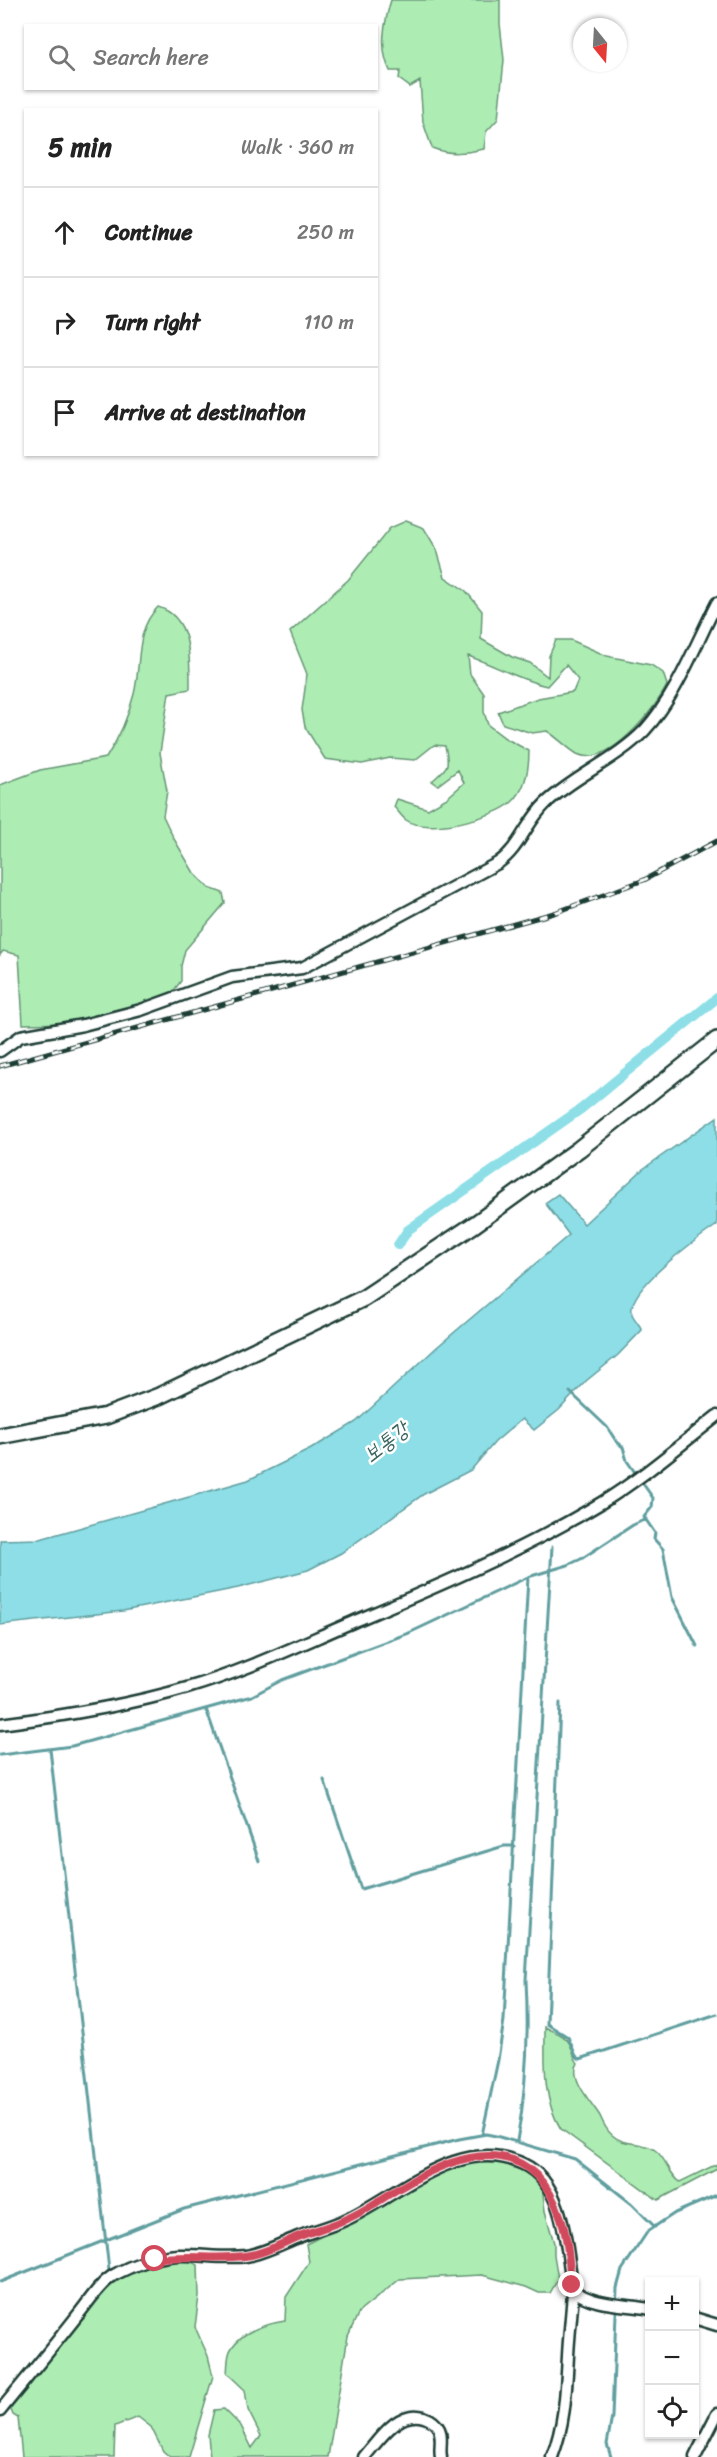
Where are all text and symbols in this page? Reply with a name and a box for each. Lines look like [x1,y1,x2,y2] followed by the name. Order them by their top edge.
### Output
[573,18,627,72] north arrow
[24,24,378,90] search box
[93,38,209,77] text: Search here
[45,41,78,74] icon: search
[48,124,112,170] text: 5 min
[241,130,354,165] text: Walk · 360 m
[105,213,193,252] text: Continue
[297,215,354,250] text: 250 m
[48,216,81,249] icon: ahead
[105,303,200,342] text: Turn right
[304,305,354,340] text: 110 m
[48,306,81,339] icon: right
[105,393,306,432] text: Arrive at destination
[48,396,81,429] icon: arrive
[354,1410,419,1473] water label: 보통강
[141,2245,167,2271] route start
[558,2271,584,2297] route end
[645,2277,699,2439] map controls
[645,2277,699,2331] button: +
[645,2331,699,2385] button: −
[645,2385,699,2439] button: locate

